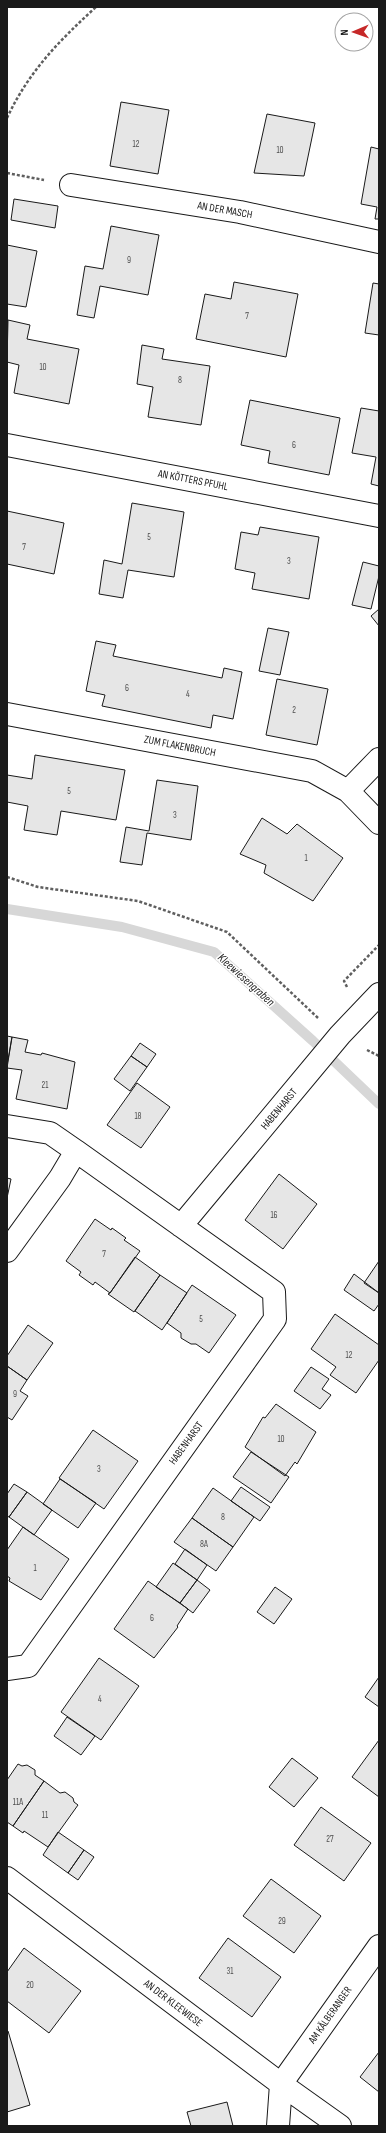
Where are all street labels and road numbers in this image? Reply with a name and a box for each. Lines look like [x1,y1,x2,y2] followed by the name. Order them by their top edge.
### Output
[195,199,254,221] street label: AN DER MASCH
[156,467,229,493] street label: AN KÖTTERS PFUHL
[143,733,217,759] street label: ZUM FLAKENBRUCH
[258,1085,300,1132] street label: HABENHARST
[166,1419,206,1467] street label: HABENHARST
[140,1976,205,2029] street label: AN DER KLEEWIESE
[305,1984,354,2047] street label: AM KÄLBERANGER

